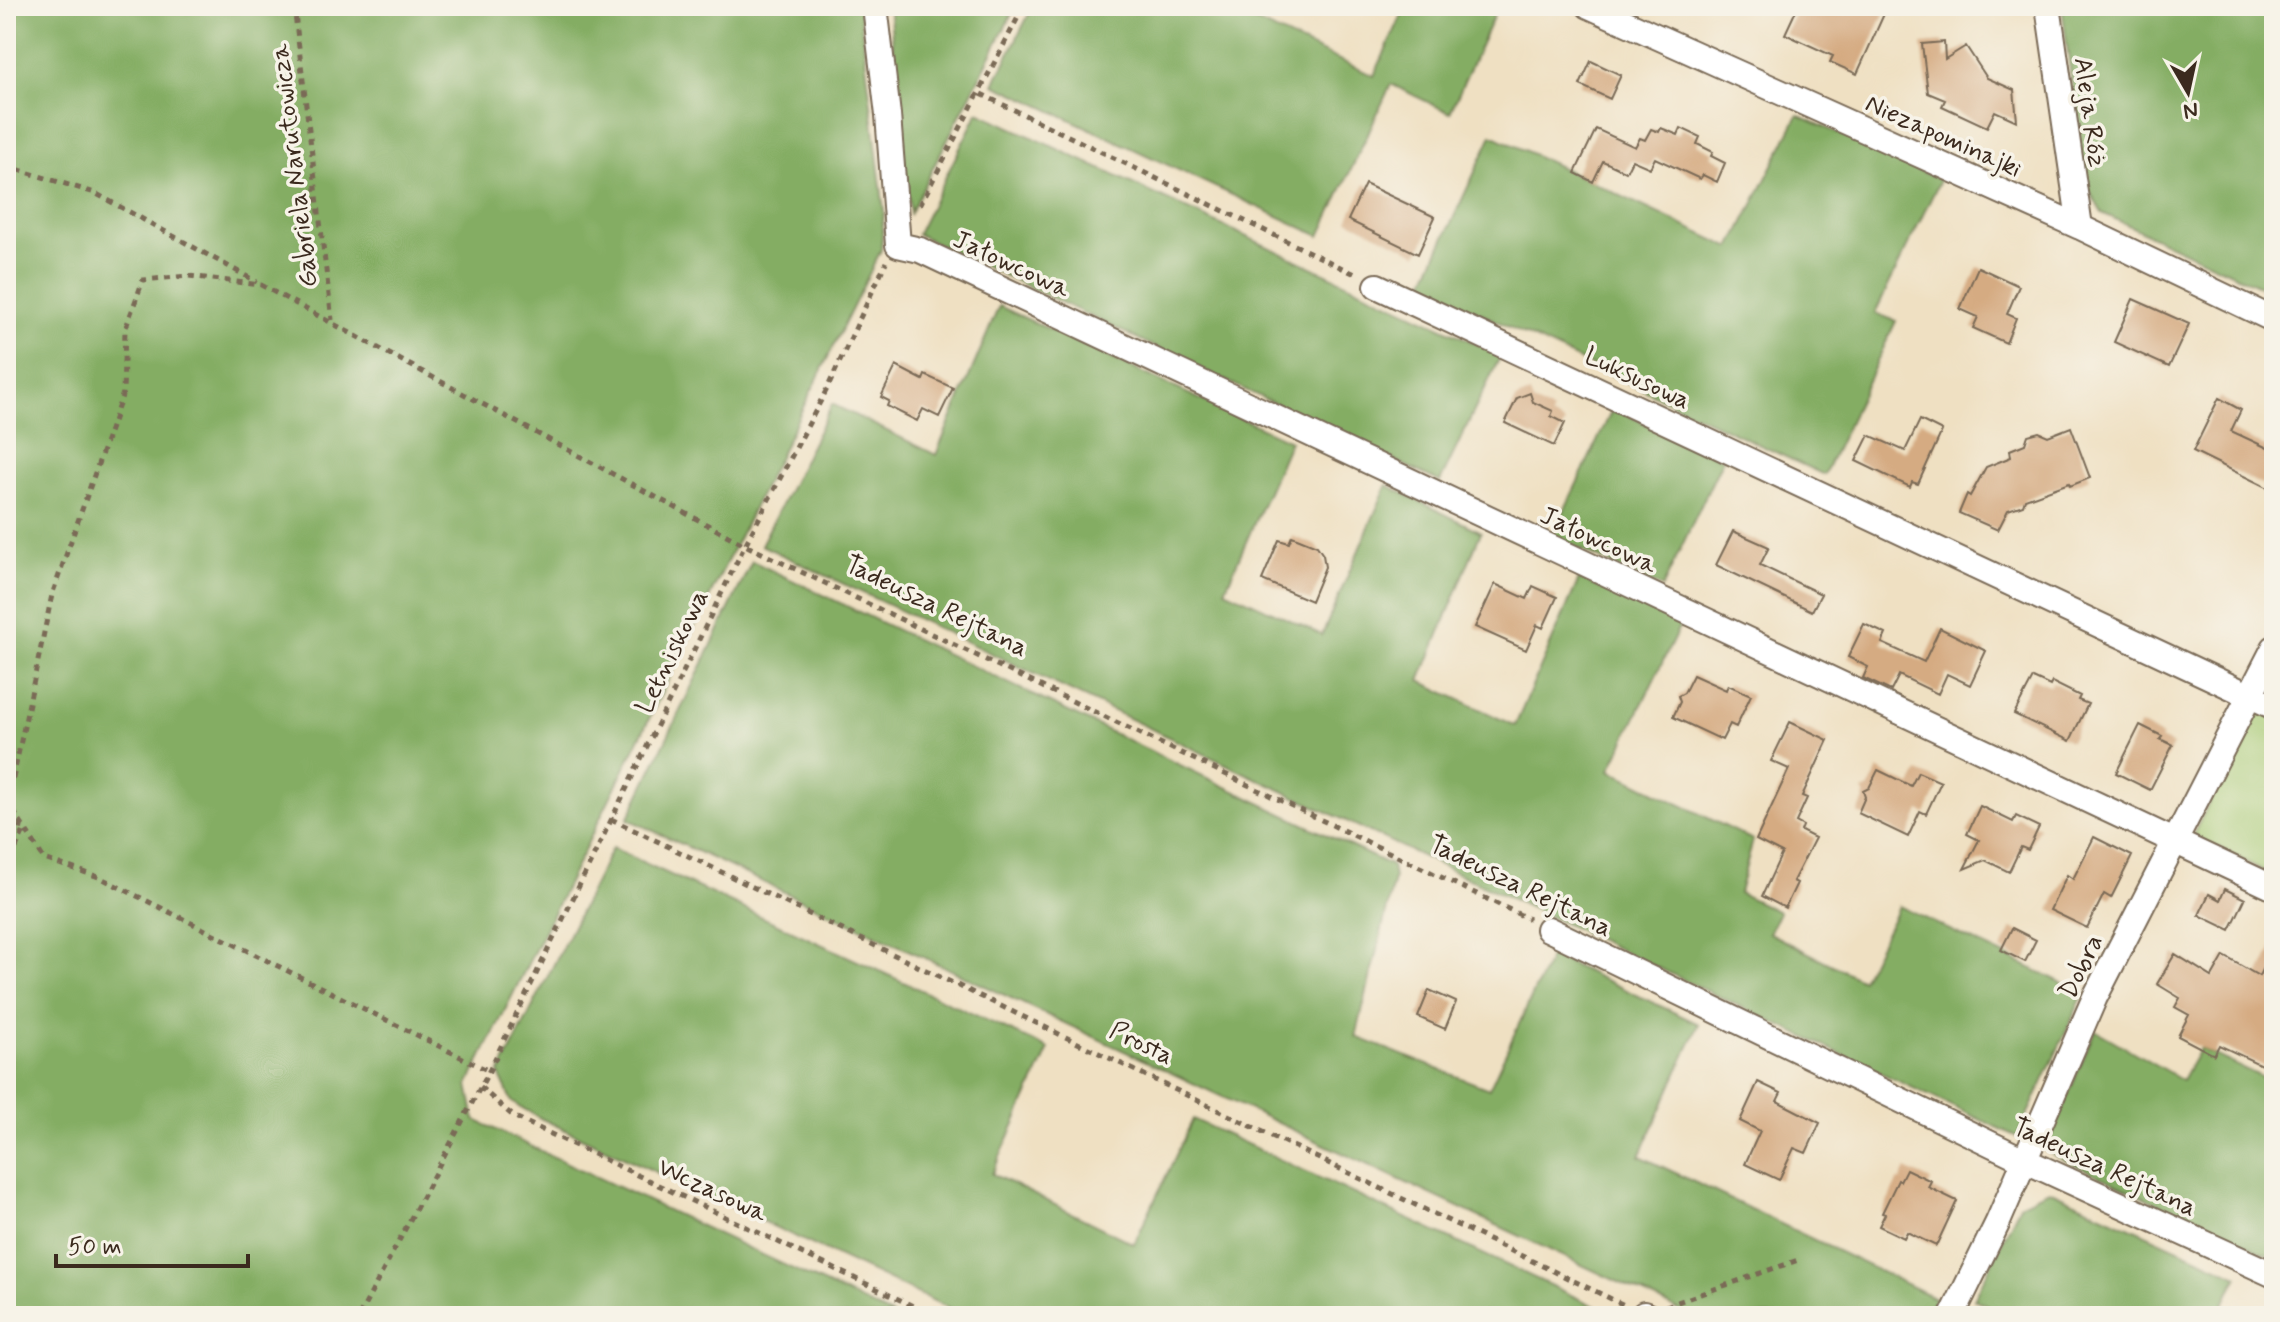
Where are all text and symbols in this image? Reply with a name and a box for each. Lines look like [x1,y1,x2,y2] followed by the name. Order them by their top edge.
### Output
[263,42,327,289] street label: Gabriela Narutowicza
[2148,52,2228,132] north arrow
[2064,55,2114,170] street label: Aleja Róż
[1860,87,2027,186] street label: Niezapominajki
[2181,95,2200,125] text: N
[947,223,1075,307] street label: Jałowcowa
[1579,339,1696,418] street label: Luksusowa
[1534,499,1662,583] street label: Jałowcowa
[839,548,1033,666] street label: Tadeusza Rejtana
[628,584,717,719] street label: Letniskowa
[1423,828,1617,946] street label: Tadeusza Rejtana
[2052,929,2112,1005] street label: Dobra
[1104,1014,1179,1074] street label: Prosta
[2007,1110,2202,1225] street label: Tadeusza Rejtana
[652,1151,773,1231] street label: Wczasowa
[56,1218,248,1268] scale bar
[68,1232,122,1263] text: 50 m

